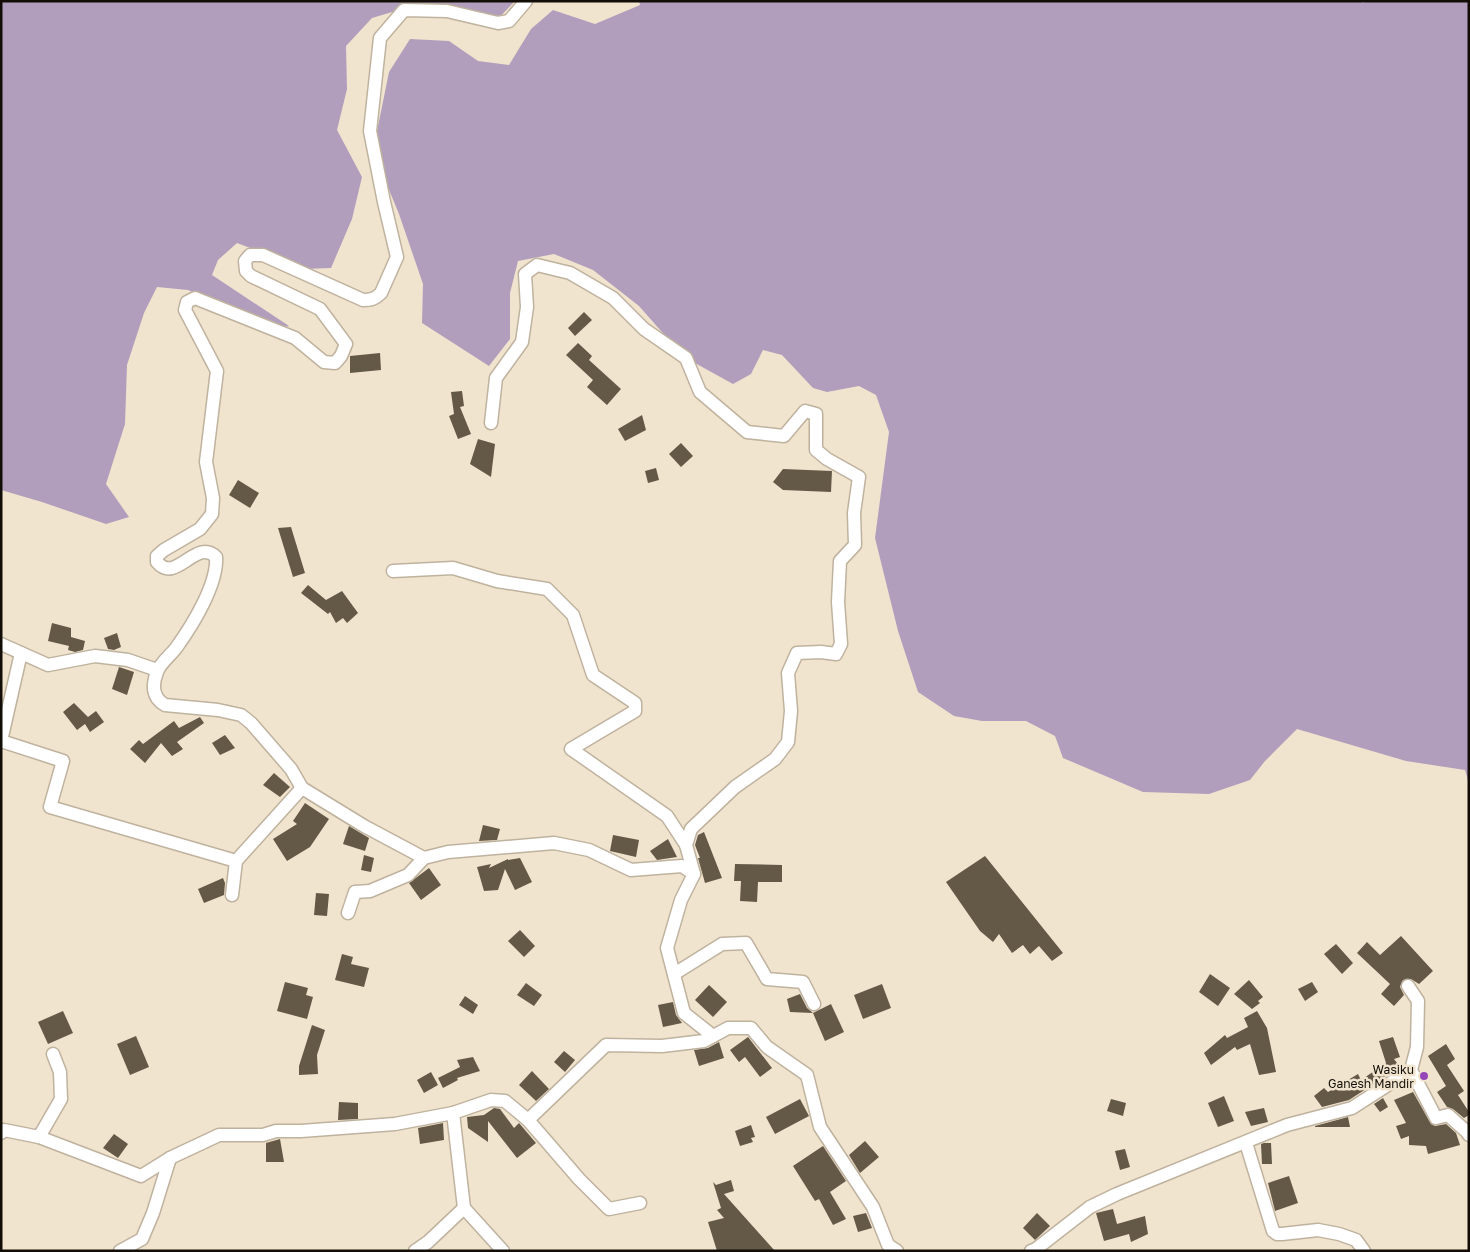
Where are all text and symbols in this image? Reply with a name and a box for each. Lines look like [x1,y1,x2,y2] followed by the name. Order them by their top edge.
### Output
[1328,1062,1414,1091] place label: Wasiku Ganesh Mandir
[1418,1070,1430,1082] marker: Wasiku Ganesh Mandir

